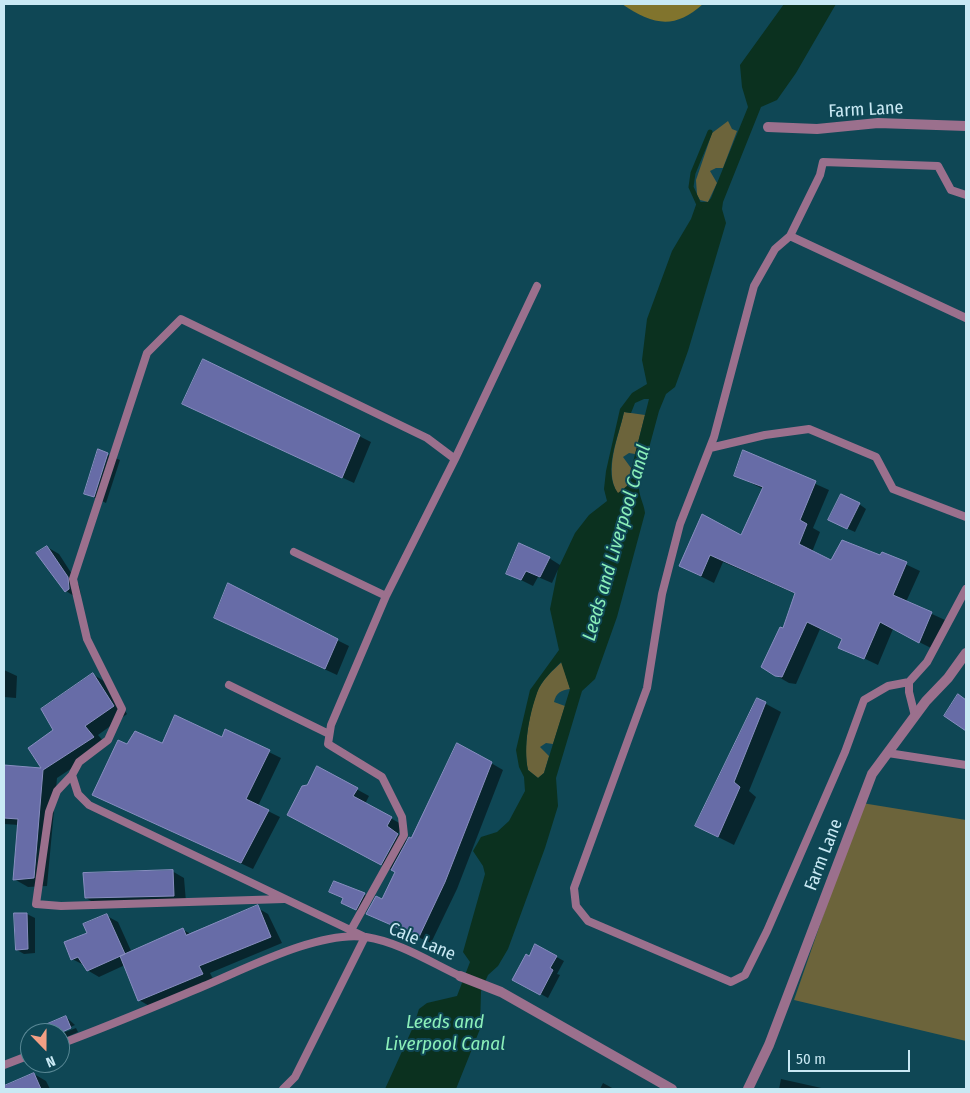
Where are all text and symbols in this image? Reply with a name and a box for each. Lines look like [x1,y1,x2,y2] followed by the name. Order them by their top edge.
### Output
[828,97,904,123] street label: Farm Lane
[578,442,656,644] water label: Leeds and Liverpool Canal
[800,816,848,894] street label: Farm Lane
[385,918,459,966] street label: Cale Lane
[385,1012,505,1056] water label: Leeds and Liverpool Canal
[20,1023,70,1073] north arrow
[790,1040,912,1072] scale bar
[796,1050,826,1068] text: 50 m
[43,1052,58,1071] text: N

